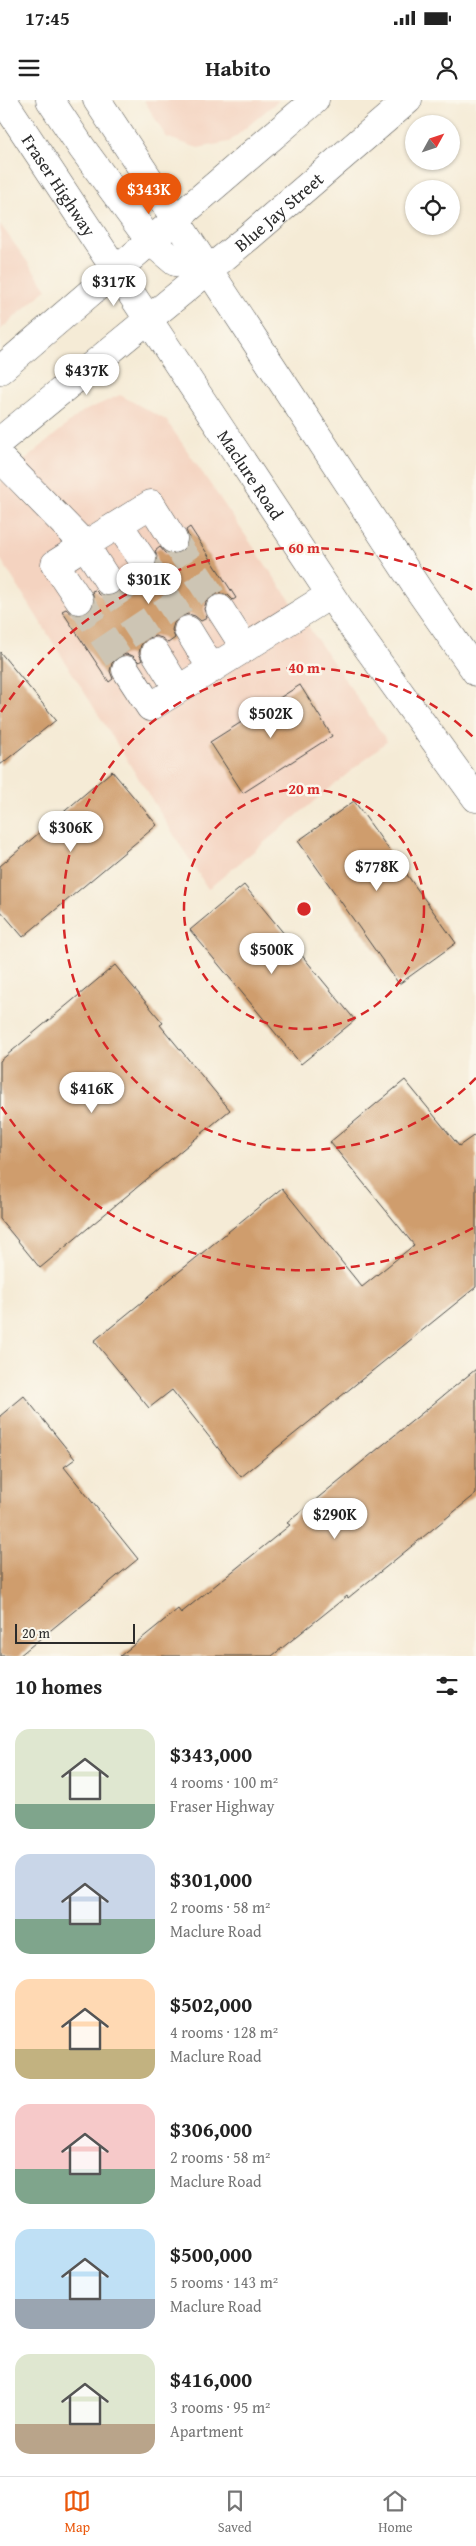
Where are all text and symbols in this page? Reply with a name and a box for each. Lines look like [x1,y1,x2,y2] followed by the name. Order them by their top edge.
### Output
[25,4,70,32] text: 17:45
[205,52,271,84] text: Habito
[15,54,43,82] icon: menu
[433,54,461,82] icon: person
[405,115,460,170] north arrow
[405,115,460,235] map controls
[16,129,103,242] street label: Fraser Highway
[228,165,330,257] street label: Blue Jay Street
[114,172,184,215] pin: $343K
[127,177,171,201] text: $343K
[405,180,460,235] button: locate
[79,264,149,307] pin: $317K
[92,269,136,293] text: $317K
[52,354,122,396] pin: $437K
[65,358,109,382] text: $437K
[211,424,291,525] street label: Maclure Road
[288,537,320,558] text: 60 m
[114,562,184,605] pin: $301K
[127,567,171,591] text: $301K
[288,657,320,678] text: 40 m
[236,696,306,739] pin: $502K
[249,701,293,725] text: $502K
[288,778,320,799] text: 20 m
[36,810,106,853] pin: $306K
[49,815,93,839] text: $306K
[342,850,412,892] pin: $778K
[355,854,399,878] text: $778K
[295,900,313,918] centre of rings
[237,932,307,975] pin: $500K
[250,937,294,961] text: $500K
[57,1072,127,1114] pin: $416K
[70,1076,114,1100] text: $416K
[300,1498,370,1540] pin: $290K
[313,1502,357,1526] text: $290K
[15,1621,135,1644] scale bar
[22,1623,50,1643] text: 20 m
[15,1671,102,1702] text: 10 homes
[433,1672,461,1700] icon: filters
[170,1739,252,1770] text: $343,000
[55,1749,115,1809] icon: home
[170,1770,278,1794] text: 4 rooms · 100 m²
[170,1794,274,1818] text: Fraser Highway
[170,1864,252,1895] text: $301,000
[55,1874,115,1934] icon: home
[170,1895,270,1919] text: 2 rooms · 58 m²
[170,1919,262,1943] text: Maclure Road
[170,1989,252,2020] text: $502,000
[55,1999,115,2059] icon: home
[170,2020,278,2044] text: 4 rooms · 128 m²
[170,2044,262,2068] text: Maclure Road
[170,2114,252,2145] text: $306,000
[55,2124,115,2184] icon: home
[170,2145,270,2169] text: 2 rooms · 58 m²
[170,2169,262,2193] text: Maclure Road
[170,2239,252,2270] text: $500,000
[55,2249,115,2309] icon: home
[170,2270,278,2294] text: 5 rooms · 143 m²
[170,2294,262,2318] text: Maclure Road
[170,2364,252,2395] text: $416,000
[55,2374,115,2434] icon: home
[170,2395,270,2419] text: 3 rooms · 95 m²
[170,2419,243,2443] text: Apartment
[63,2487,91,2537] tab: Map
[218,2487,252,2537] tab: Saved
[378,2487,413,2537] tab: Home

